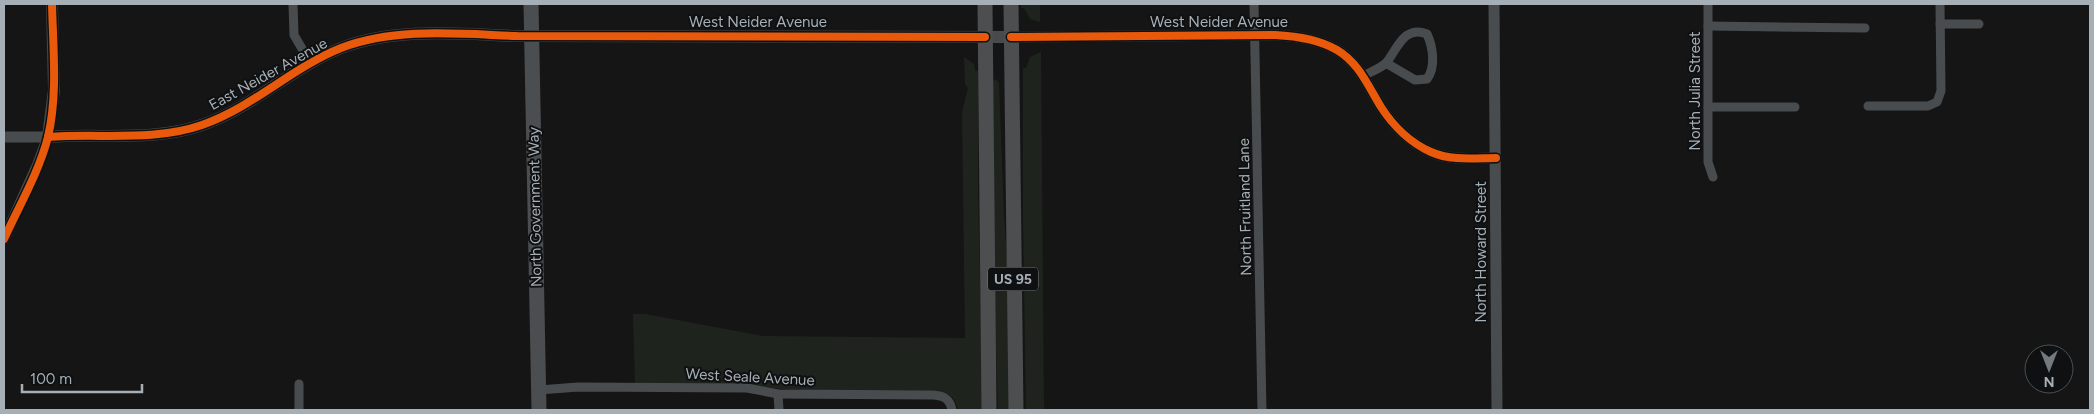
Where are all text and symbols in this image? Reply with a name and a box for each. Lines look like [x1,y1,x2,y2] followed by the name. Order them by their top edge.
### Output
[689,13,827,31] street label: West Neider Avenue
[1150,13,1288,31] street label: West Neider Avenue
[1686,31,1704,151] street label: North Julia Street
[206,34,330,114] street label: East Neider Avenue
[525,127,545,287] street label: North Government Way
[1235,138,1255,276] street label: North Fruitland Lane
[1472,181,1490,323] street label: North Howard Street
[988,268,1038,290] road number: US 95
[2024,344,2074,394] north arrow
[22,362,142,394] scale bar
[685,365,815,389] street label: West Seale Avenue
[30,370,72,388] text: 100 m
[2044,373,2054,390] text: N

